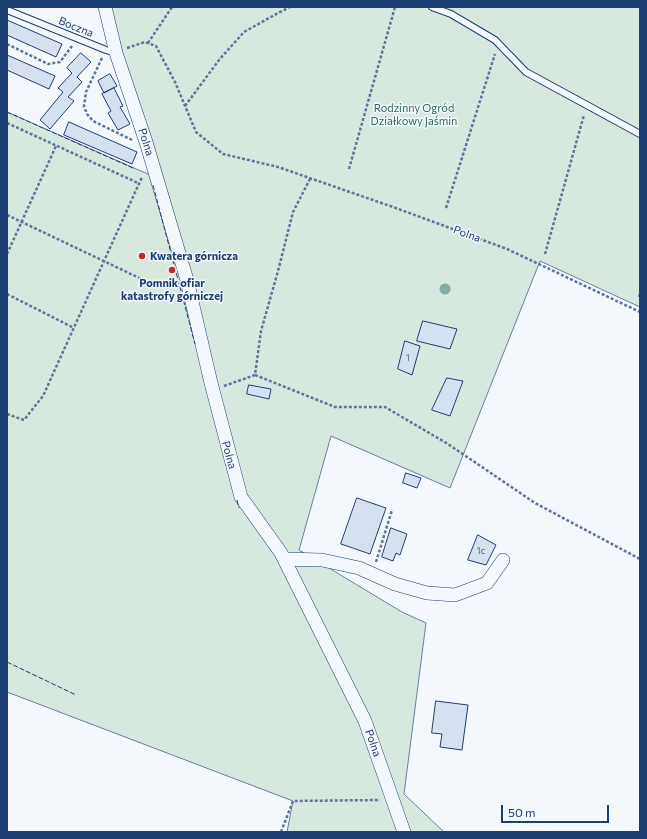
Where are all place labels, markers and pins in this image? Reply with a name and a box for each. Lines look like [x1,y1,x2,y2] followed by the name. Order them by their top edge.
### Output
[150,249,238,263] place label: Kwatera górnicza
[137,251,147,261] marker: Kwatera górnicza
[167,265,177,275] marker: Pomnik ofiar katastrofy górniczej
[121,276,223,302] place label: Pomnik ofiar katastrofy górniczej

